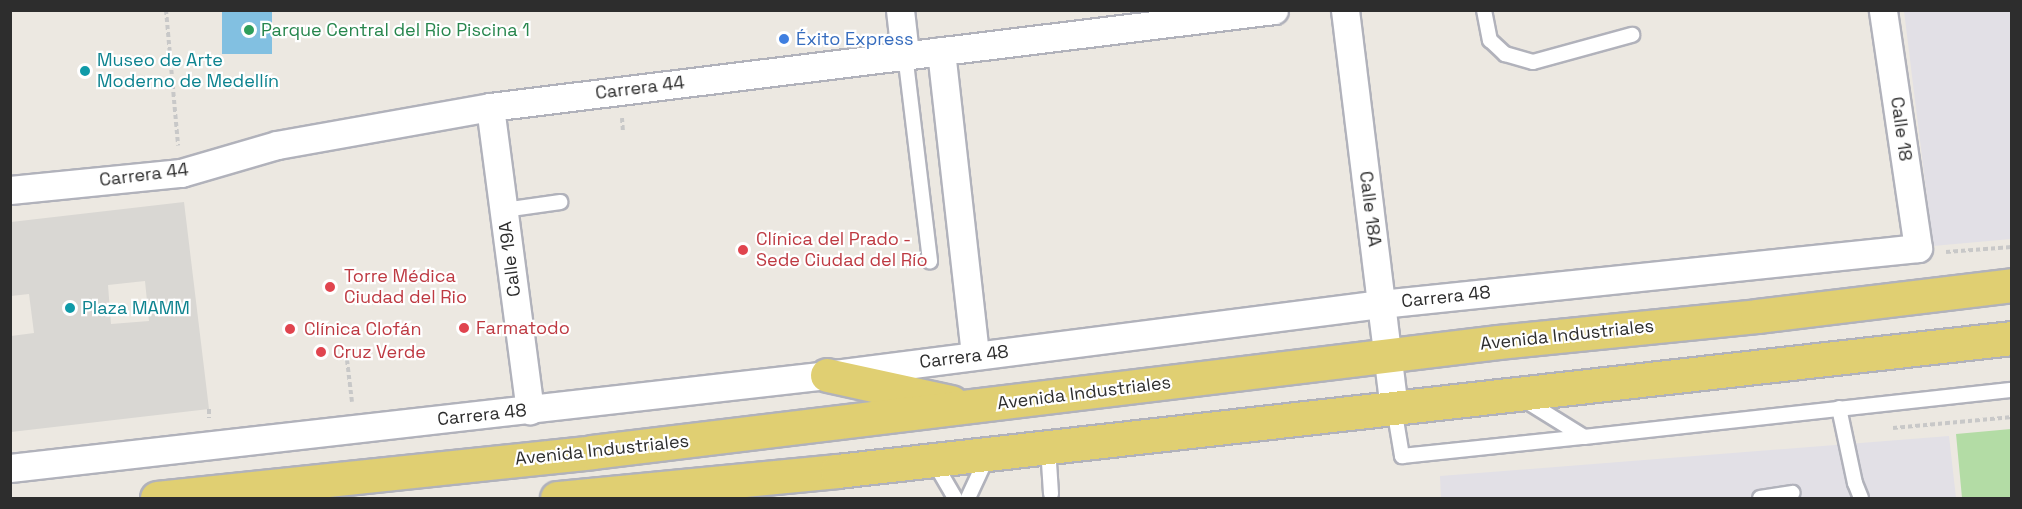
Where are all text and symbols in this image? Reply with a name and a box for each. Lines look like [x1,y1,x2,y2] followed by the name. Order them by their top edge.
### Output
[261,19,530,41] place label: Parque Central del Rio Piscina 1
[242,23,256,37] marker: Parque Central del Rio Piscina 1
[796,28,913,50] place label: Éxito Express
[777,32,791,46] marker: Éxito Express
[97,50,279,92] place label: Museo de Arte Moderno de Medellín
[78,64,92,78] marker: Museo de Arte Moderno de Medellín
[594,72,686,104] street label: Carrera 44
[1886,95,1916,163] street label: Calle 18
[98,159,190,191] street label: Carrera 44
[1355,170,1385,248] street label: Calle 18A
[495,220,525,298] street label: Calle 19A
[756,229,928,272] place label: Clínica del Prado - Sede Ciudad del Río
[734,241,752,259] marker: Clínica del Prado - Sede Ciudad del Río
[344,266,467,308] place label: Torre Médica Ciudad del Rio
[321,278,339,296] marker: Torre Médica Ciudad del Rio
[1400,282,1492,312] street label: Carrera 48
[82,297,190,319] place label: Plaza MAMM
[63,301,77,315] marker: Plaza MAMM
[1479,315,1655,355] street label: Avenida Industriales
[476,317,570,339] place label: Farmatodo
[304,318,421,340] place label: Clínica Clofán
[281,320,299,338] marker: Clínica Clofán
[457,321,471,335] marker: Farmatodo
[333,341,426,363] place label: Cruz Verde
[918,341,1010,373] street label: Carrera 48
[314,345,328,359] marker: Cruz Verde
[996,372,1172,414] street label: Avenida Industriales
[436,400,528,430] street label: Carrera 48
[514,430,690,470] street label: Avenida Industriales

